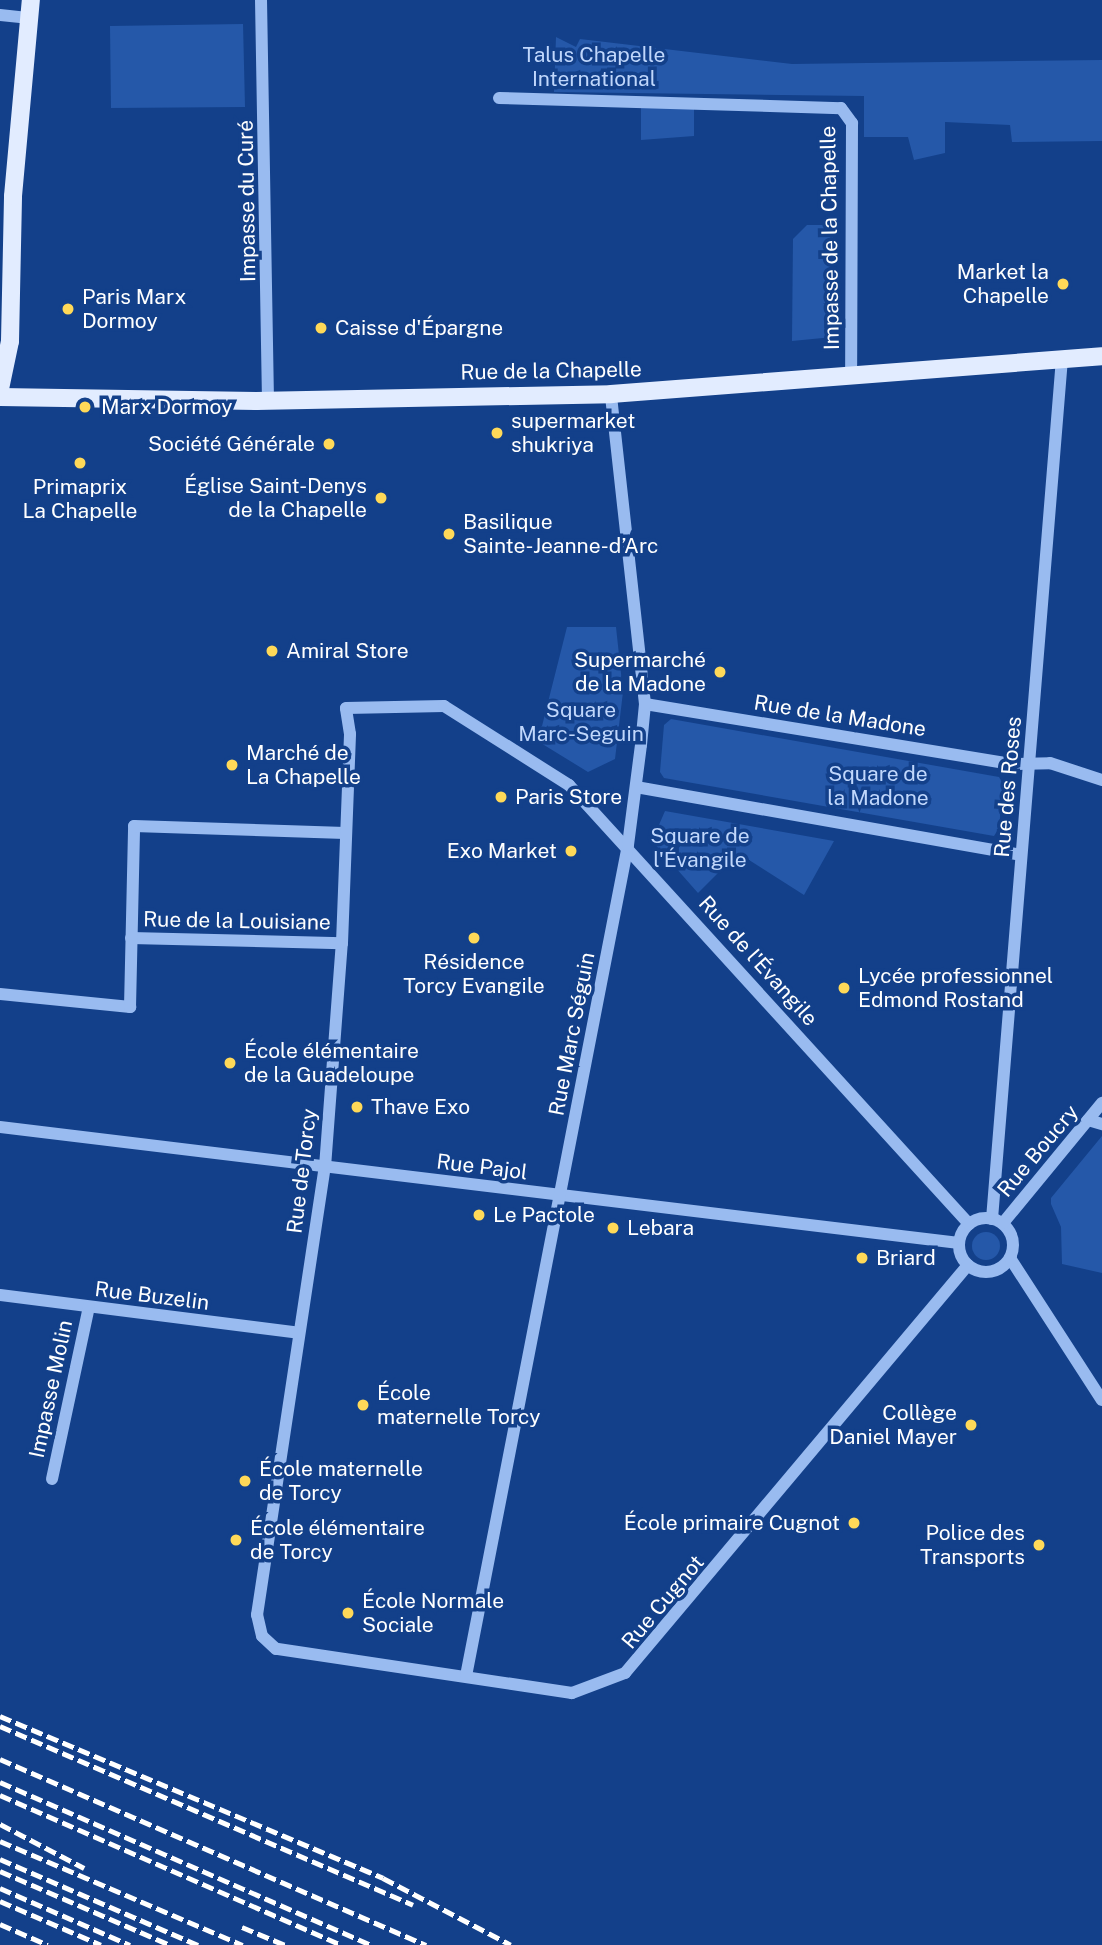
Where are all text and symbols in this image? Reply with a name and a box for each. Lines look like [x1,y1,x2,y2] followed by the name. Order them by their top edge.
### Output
[522,42,666,92] park label: Talus Chapelle International
[233,119,261,283] street label: Impasse du Curé
[815,125,845,351] street label: Impasse de la Chapelle
[957,259,1049,309] place label: Market la Chapelle
[1055,276,1071,292] marker: Market la Chapelle
[82,284,186,334] place label: Paris Marx Dormoy
[60,301,76,317] marker: Paris Marx Dormoy
[335,315,504,341] place label: Caisse d'Épargne
[313,320,329,336] marker: Caisse d'Épargne
[460,357,642,385] street label: Rue de la Chapelle
[101,394,232,420] place label: Marx Dormoy
[75,397,95,417] marker: Marx Dormoy
[511,408,635,458] place label: supermarket shukriya
[489,425,505,441] marker: supermarket shukriya
[148,431,315,457] place label: Société Générale
[321,436,337,452] marker: Société Générale
[72,455,88,471] marker: Primaprix La Chapelle
[184,473,367,523] place label: Église Saint-Denys de la Chapelle
[23,474,137,524] place label: Primaprix La Chapelle
[373,490,389,506] marker: Église Saint-Denys de la Chapelle
[463,509,658,559] place label: Basilique Sainte-Jeanne-d’Arc
[441,526,457,542] marker: Basilique Sainte-Jeanne-d’Arc
[286,638,409,664] place label: Amiral Store
[264,643,280,659] marker: Amiral Store
[574,647,706,697] place label: Supermarché de la Madone
[712,664,728,680] marker: Supermarché de la Madone
[752,690,928,742] street label: Rue de la Madone
[518,697,644,747] park label: Square Marc-Seguin
[989,715,1027,859] street label: Rue des Roses
[246,740,361,790] place label: Marché de La Chapelle
[224,757,240,773] marker: Marché de La Chapelle
[827,761,929,811] park label: Square de la Madone
[515,784,622,810] place label: Paris Store
[493,789,509,805] marker: Paris Store
[650,823,750,873] park label: Square de l'Évangile
[447,838,557,864] place label: Exo Market
[563,843,579,859] marker: Exo Market
[693,891,823,1031] street label: Rue de l'Évangile
[143,907,331,935] street label: Rue de la Louisiane
[466,930,482,946] marker: Résidence Torcy Evangile
[403,949,545,999] place label: Résidence Torcy Evangile
[544,950,600,1118] street label: Rue Marc Séguin
[858,963,1053,1013] place label: Lycée professionnel Edmond Rostand
[836,980,852,996] marker: Lycée professionnel Edmond Rostand
[244,1038,419,1088] place label: École élémentaire de la Guadeloupe
[222,1055,238,1071] marker: École élémentaire de la Guadeloupe
[371,1094,470,1120] place label: Thave Exo
[349,1099,365,1115] marker: Thave Exo
[992,1100,1084,1202] street label: Rue Boucry
[282,1107,322,1235] street label: Rue de Torcy
[435,1149,529,1185] street label: Rue Pajol
[493,1202,595,1228] place label: Le Pactole
[471,1207,487,1223] marker: Le Pactole
[627,1215,694,1241] place label: Lebara
[605,1220,621,1236] marker: Lebara
[876,1245,936,1271] place label: Briard
[854,1250,870,1266] marker: Briard
[93,1276,211,1316] street label: Rue Buzelin
[24,1318,78,1460] street label: Impasse Molin
[377,1380,541,1430] place label: École maternelle Torcy
[355,1397,371,1413] marker: École maternelle Torcy
[829,1400,957,1450] place label: Collège Daniel Mayer
[963,1417,979,1433] marker: Collège Daniel Mayer
[259,1456,423,1506] place label: École maternelle de Torcy
[237,1473,253,1489] marker: École maternelle de Torcy
[624,1510,840,1536] place label: École primaire Cugnot
[250,1515,425,1565] place label: École élémentaire de Torcy
[846,1515,862,1531] marker: École primaire Cugnot
[920,1520,1025,1570] place label: Police des Transports
[228,1532,244,1548] marker: École élémentaire de Torcy
[1031,1537,1047,1553] marker: Police des Transports
[617,1550,709,1654] street label: Rue Cugnot
[362,1588,504,1638] place label: École Normale Sociale
[340,1605,356,1621] marker: École Normale Sociale

